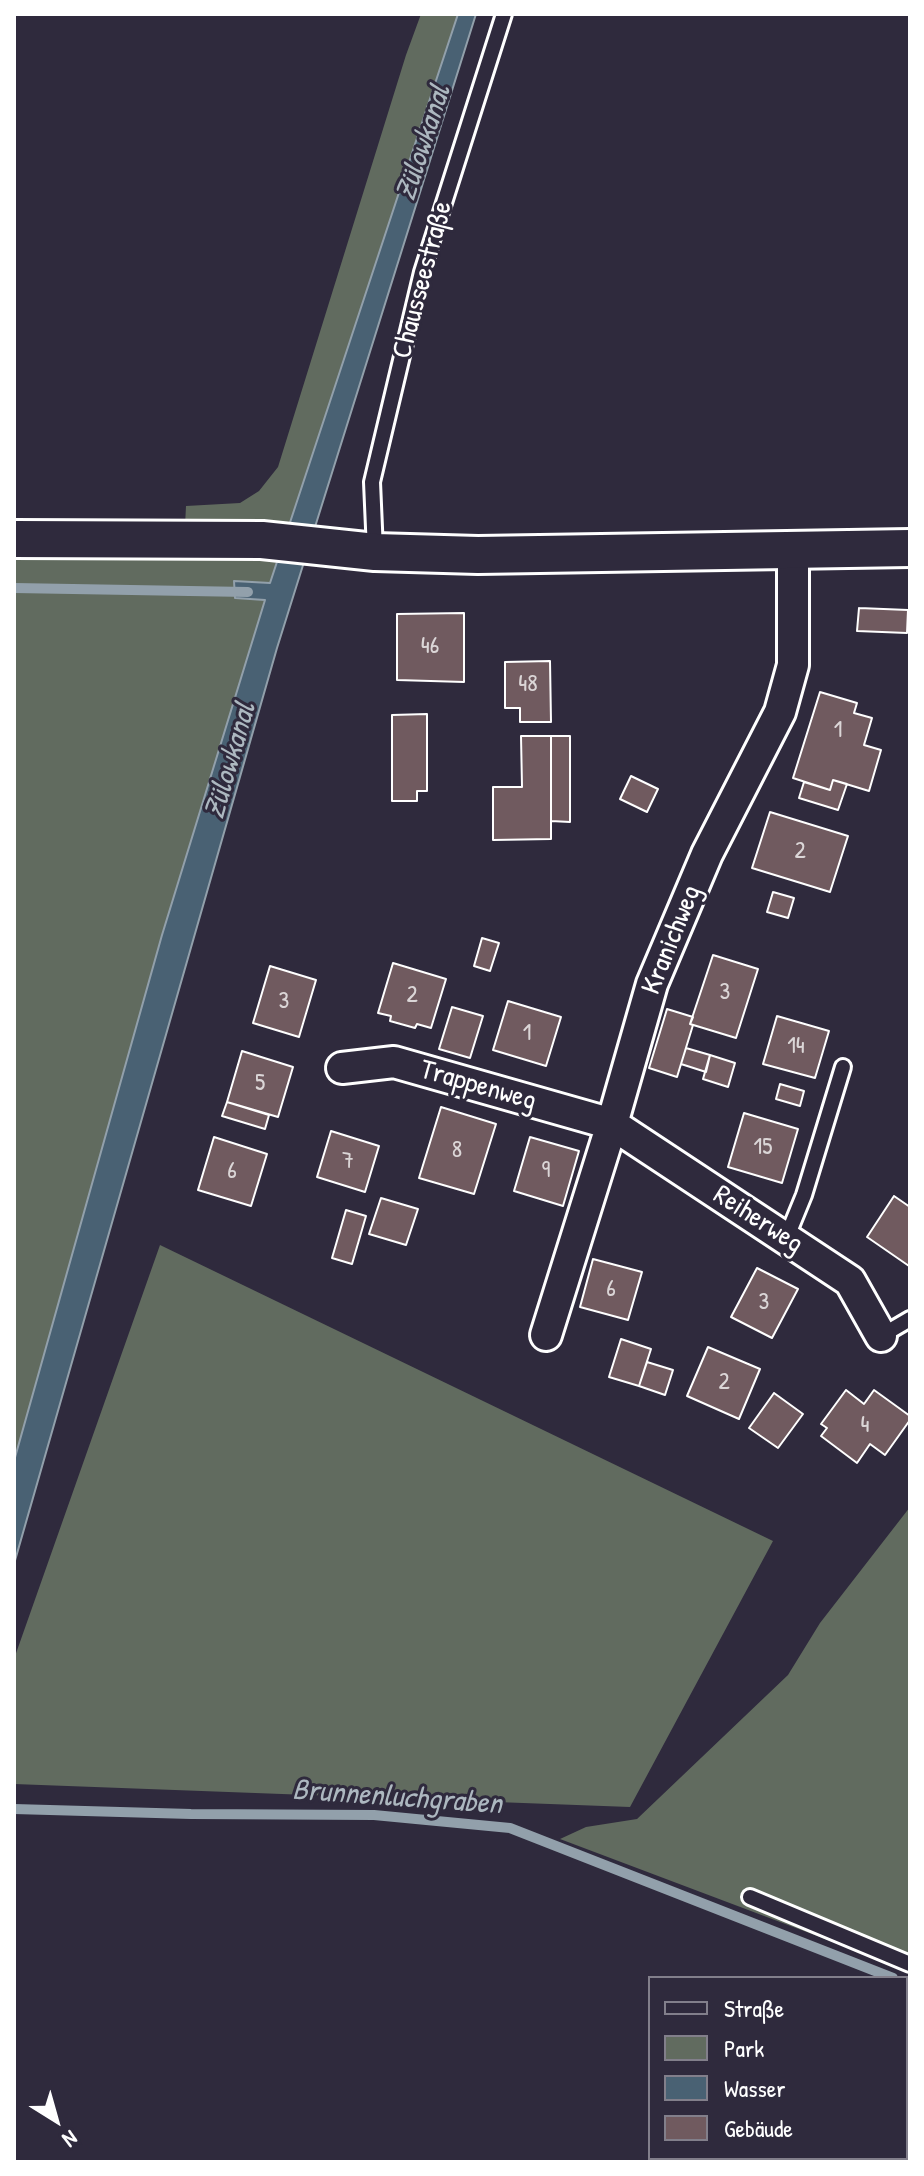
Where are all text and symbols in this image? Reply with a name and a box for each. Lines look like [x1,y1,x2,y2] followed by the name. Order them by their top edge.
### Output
[389,81,459,205] water label: Zülowkanal
[386,198,460,362] street label: Chausseestraße
[421,633,439,661] house number: 46
[518,671,538,699] house number: 48
[197,699,265,823] water label: Zülowkanal
[834,717,842,745] house number: 1
[794,838,806,866] house number: 2
[635,881,709,999] street label: Kranichweg
[720,979,730,1007] house number: 3
[406,982,418,1010] house number: 2
[279,988,289,1016] house number: 3
[523,1020,531,1048] house number: 1
[787,1033,805,1061] house number: 14
[416,1053,540,1119] street label: Trappenweg
[255,1070,265,1098] house number: 5
[754,1134,772,1162] house number: 15
[452,1137,462,1165] house number: 8
[342,1148,354,1176] house number: 7
[542,1157,550,1185] house number: 9
[227,1158,237,1186] house number: 6
[707,1179,809,1261] street label: Reiherweg
[606,1276,616,1304] house number: 6
[759,1289,769,1317] house number: 3
[718,1369,730,1397] house number: 2
[861,1412,869,1440] house number: 4
[291,1773,503,1823] water label: Brunnenluchgraben
[648,1976,908,2160] legend
[724,1992,784,2024] text: Straße
[724,2032,764,2064] text: Park
[724,2072,785,2104] text: Wasser
[16,2080,96,2160] north arrow
[724,2112,793,2144] text: Gebäude
[57,2124,84,2155] text: N

